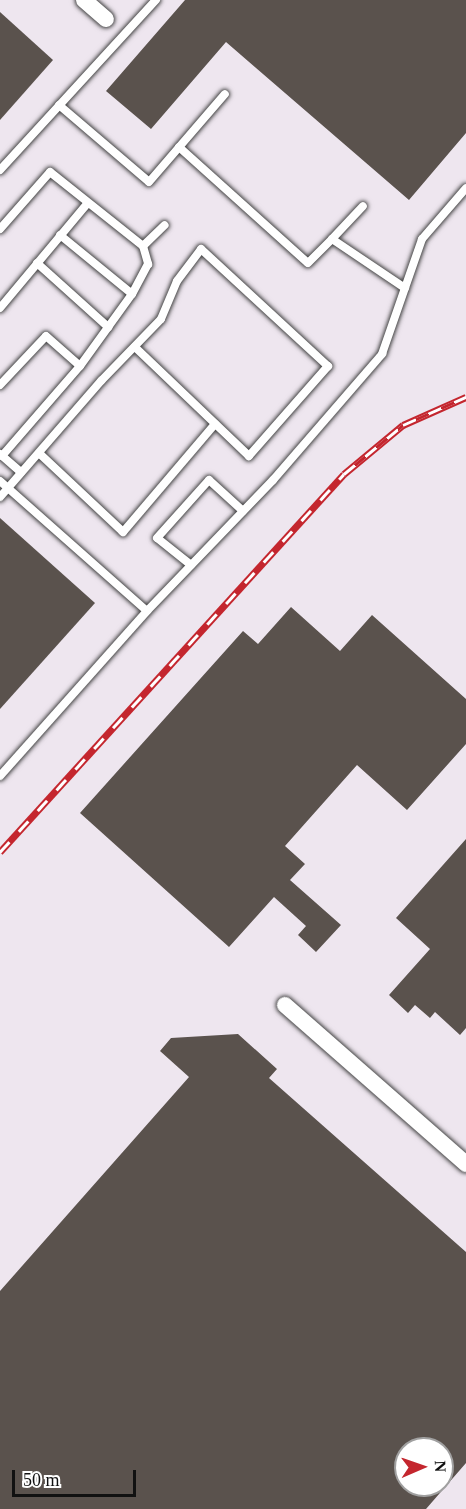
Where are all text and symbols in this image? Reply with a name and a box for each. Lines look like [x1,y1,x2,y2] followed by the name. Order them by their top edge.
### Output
[394,1437,454,1497] north arrow
[15,1458,140,1496] scale bar
[432,1460,449,1472] text: N
[23,1470,60,1490] text: 50 m

